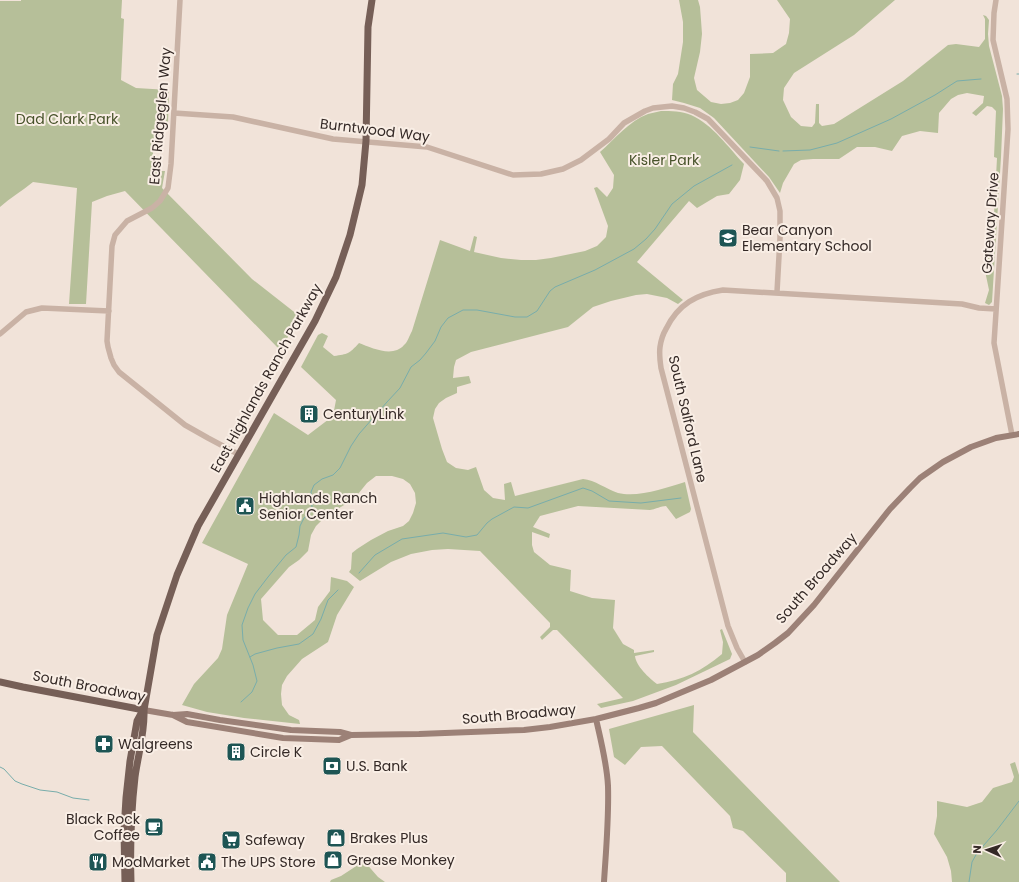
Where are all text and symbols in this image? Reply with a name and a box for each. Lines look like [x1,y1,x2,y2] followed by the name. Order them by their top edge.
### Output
[144,46,176,185] street label: East Ridgeglen Way
[16,109,119,129] park label: Dad Clark Park
[319,113,431,147] street label: Burntwood Way
[629,150,700,170] park label: Kisler Park
[976,171,1004,274] street label: Gateway Drive
[742,220,872,256] place label: Bear Canyon Elementary School
[717,227,739,249] school or university icon: Bear Canyon Elementary School
[205,280,327,476] street label: East Highlands Ranch Parkway
[664,353,712,485] street label: South Salford Lane
[298,403,320,425] building icon: CenturyLink
[323,404,405,424] place label: CenturyLink
[259,488,377,524] place label: Highlands Ranch Senior Center
[234,495,256,517] public building icon: Highlands Ranch Senior Center
[771,528,861,628] street label: South Broadway
[31,665,147,707] street label: South Broadway
[461,699,577,729] street label: South Broadway
[93,733,115,755] pharmacy icon: Walgreens
[118,734,193,754] place label: Walgreens
[225,741,247,763] building icon: Circle K
[250,742,303,762] place label: Circle K
[321,755,343,777] bank icon: U.S. Bank
[346,756,408,776] place label: U.S. Bank
[66,809,141,845] place label: Black Rock Coffee
[143,816,165,838] cafe icon: Black Rock Coffee
[325,827,347,849] shop icon: Brakes Plus
[350,828,428,848] place label: Brakes Plus
[220,829,242,851] supermarket icon: Safeway
[245,830,305,850] place label: Safeway
[967,830,1007,870] north arrow
[969,845,985,854] text: N
[322,849,344,871] shop icon: Grease Monkey
[347,850,455,870] place label: Grease Monkey
[87,851,109,873] restaurant icon: ModMarket
[196,851,218,873] public building icon: The UPS Store
[112,852,190,872] place label: ModMarket
[221,852,316,872] place label: The UPS Store

